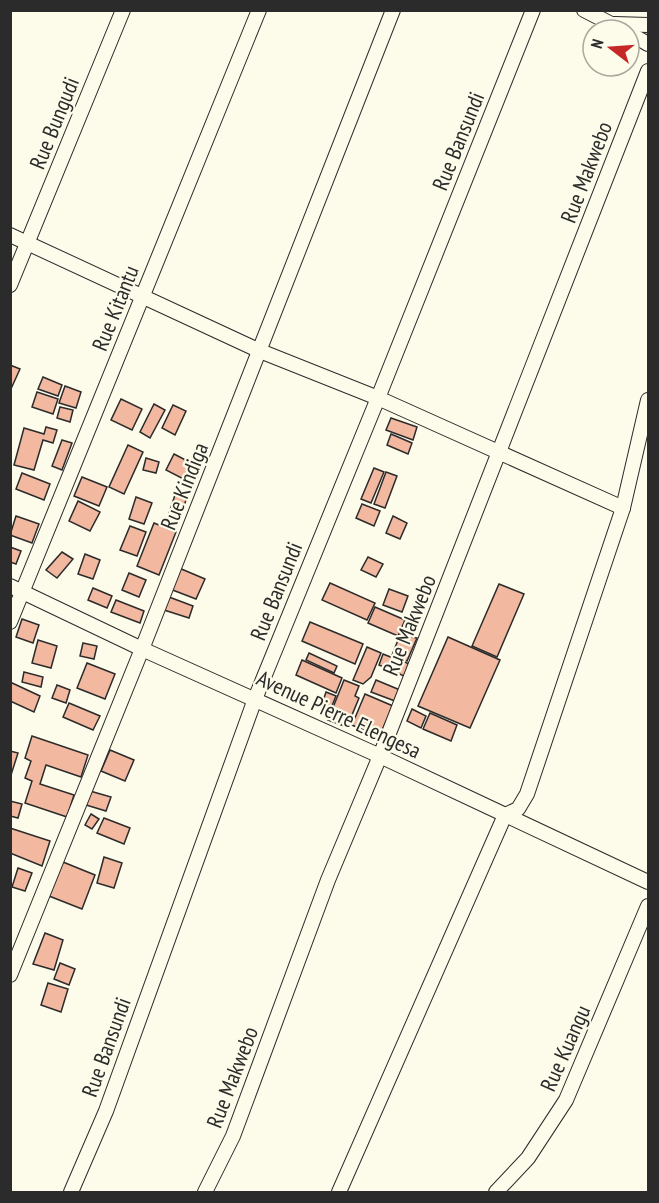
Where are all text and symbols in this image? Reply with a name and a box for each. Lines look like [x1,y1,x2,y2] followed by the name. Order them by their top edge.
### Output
[581,18,641,78] north arrow
[586,37,607,51] text: N
[23,73,85,173] street label: Rue Bungudi
[426,88,490,194] street label: Rue Bansundi
[554,117,618,227] street label: Rue Makwebo
[85,261,145,355] street label: Rue Kitantu
[154,438,214,534] street label: Rue Kindiga
[244,538,308,644] street label: Rue Bansundi
[376,571,442,679] street label: Rue Makwebo
[252,664,426,764] street label: Avenue Pierre Elengesa
[75,994,137,1100] street label: Rue Bansundi
[534,1001,596,1095] street label: Rue Kuangu
[200,1022,264,1132] street label: Rue Makwebo

